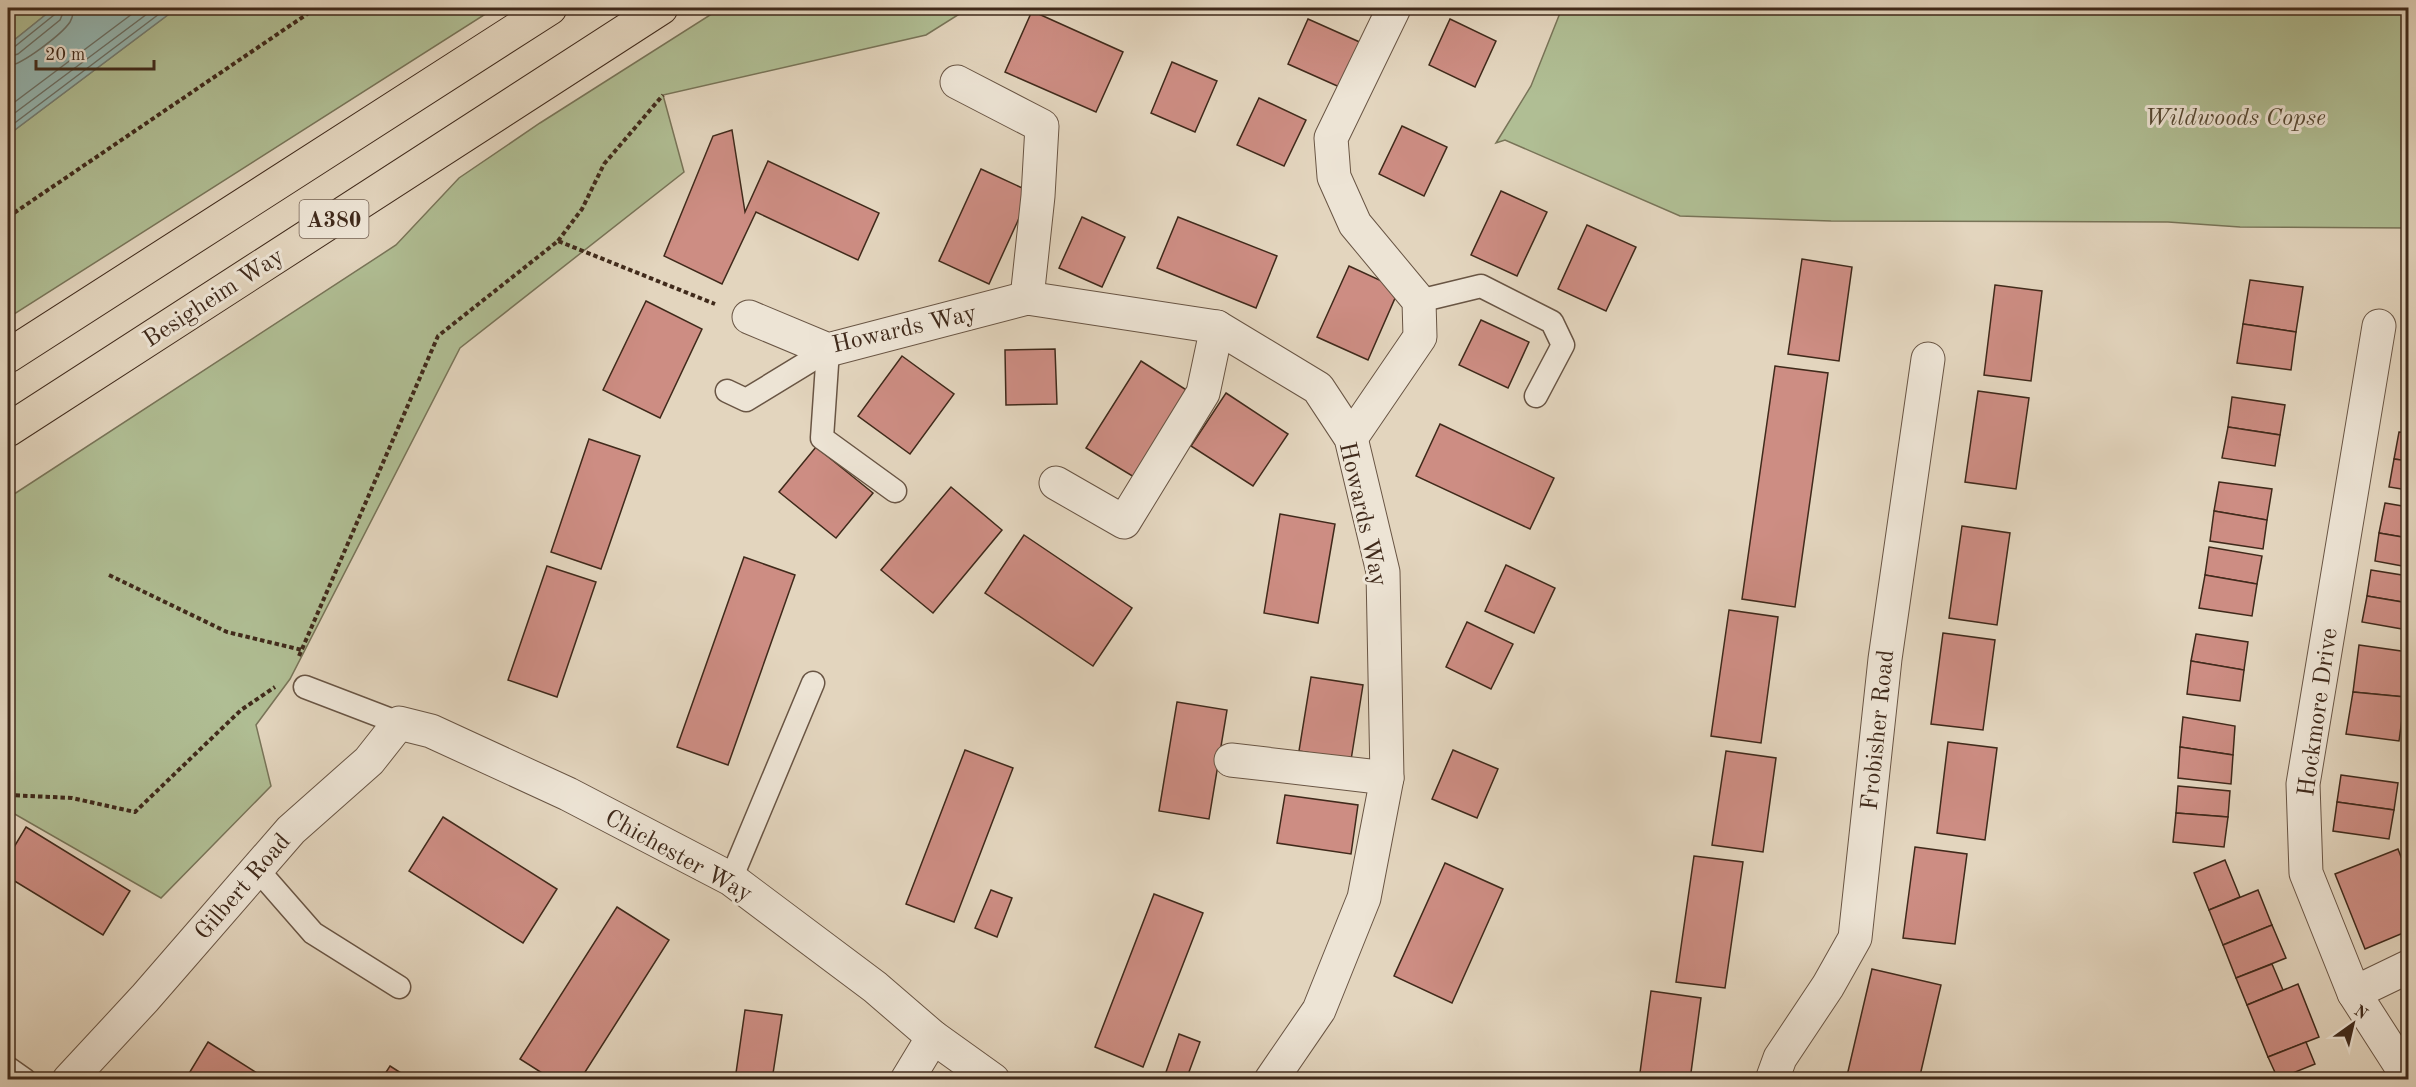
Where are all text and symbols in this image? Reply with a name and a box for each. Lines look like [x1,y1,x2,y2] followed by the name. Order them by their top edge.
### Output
[36,33,154,71] scale bar
[45,46,85,64] text: 20 m
[2144,107,2326,131] park label: Wildwoods Copse
[300,200,368,238] road number: A380
[140,244,289,353] street label: Besigheim Way
[830,302,979,358] street label: Howards Way
[1334,440,1390,589] street label: Howards Way
[2295,626,2343,798] street label: Hockmore Drive
[1859,649,1899,812] street label: Frobisher Road
[600,806,756,907] street label: Chichester Way
[191,830,296,945] street label: Gilbert Road
[2323,994,2383,1054] north arrow
[2351,1003,2370,1024] text: N

